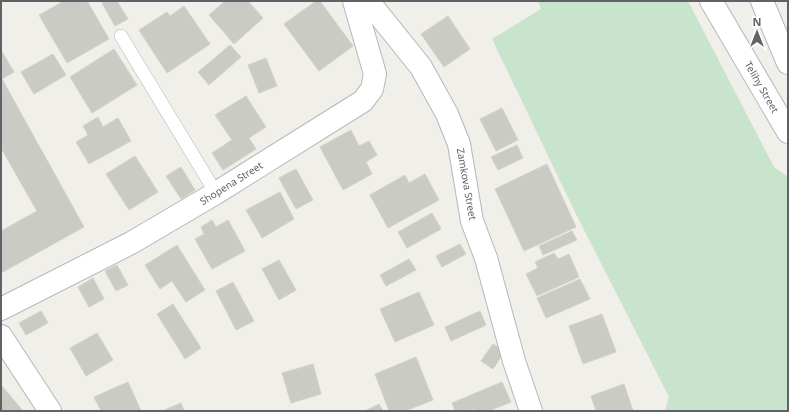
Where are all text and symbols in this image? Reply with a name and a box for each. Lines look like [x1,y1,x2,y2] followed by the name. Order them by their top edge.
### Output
[737,12,777,52] north arrow
[753,14,761,29] text: N
[742,59,783,116] street label: Telihy Street
[454,147,480,222] street label: Zamkova Street
[197,158,265,208] street label: Shopena Street

